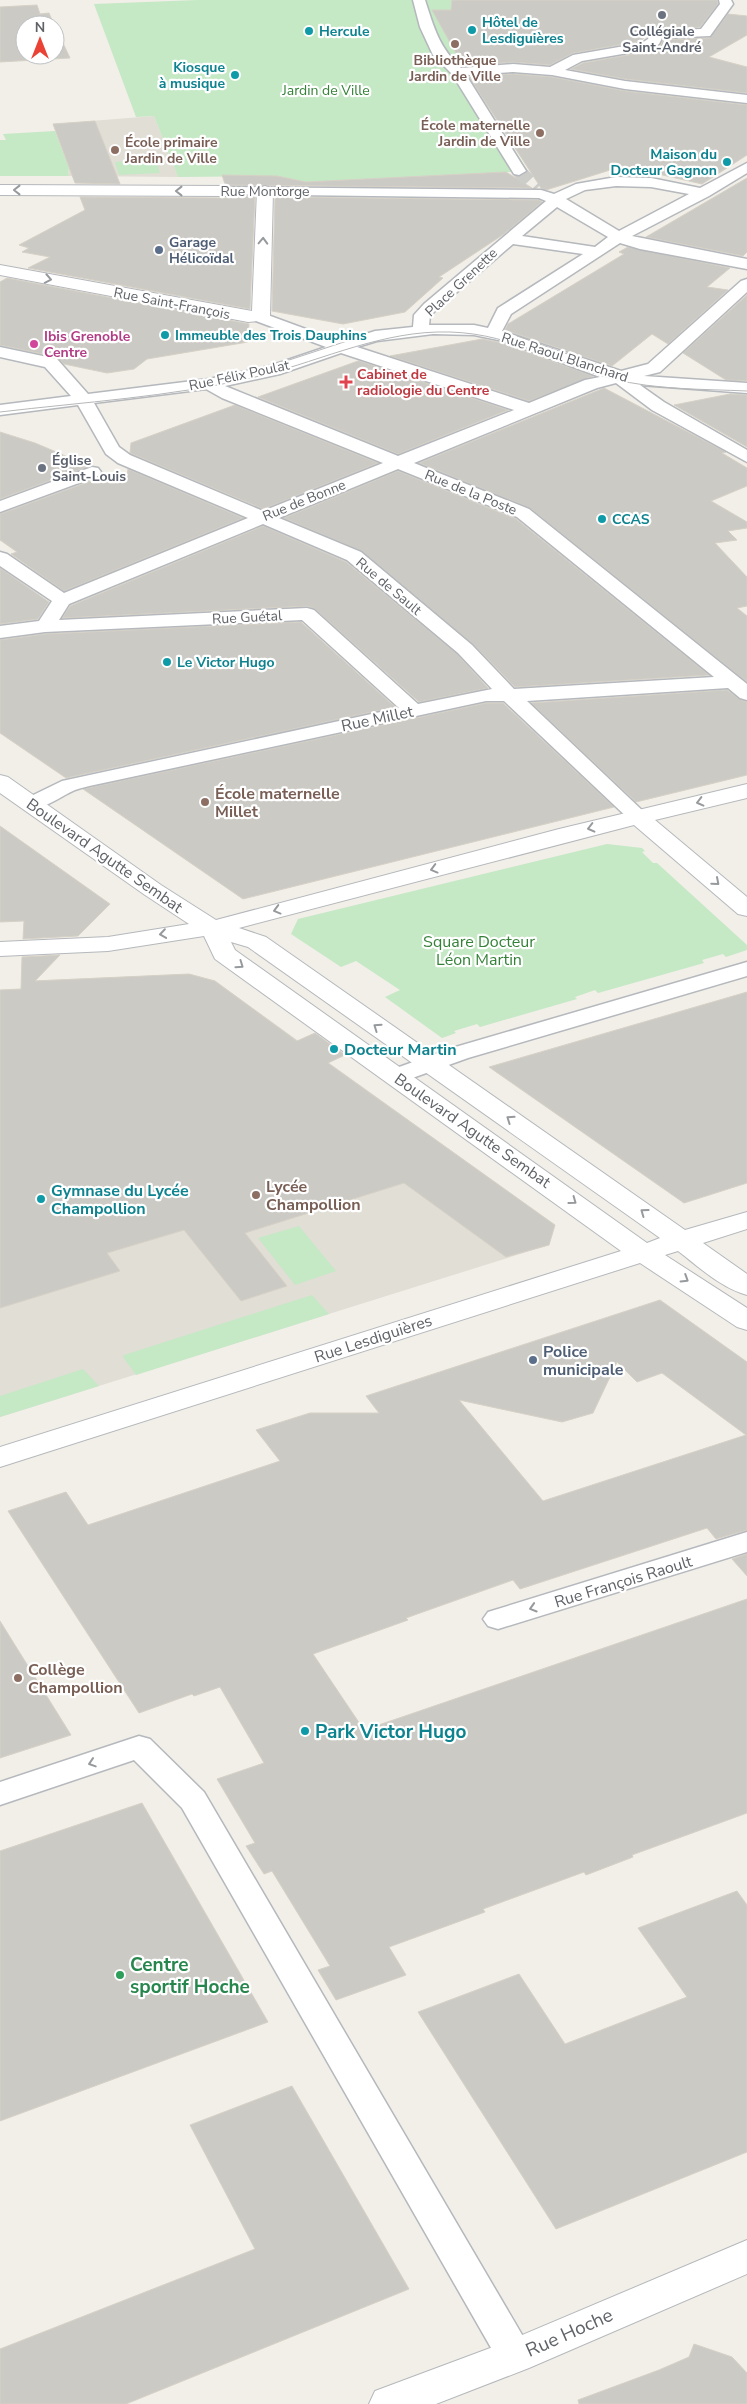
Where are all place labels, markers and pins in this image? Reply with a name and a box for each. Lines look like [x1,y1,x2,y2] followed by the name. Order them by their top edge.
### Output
[656,9,668,21] marker: Collégiale Saint-André
[482,13,564,48] place label: Hôtel de Lesdiguières
[319,22,370,41] place label: Hercule
[622,22,702,57] place label: Collégiale Saint-André
[466,24,478,36] marker: Hôtel de Lesdiguières
[303,25,315,37] marker: Hercule
[449,38,461,50] marker: Bibliothèque Jardin de Ville
[408,51,501,86] place label: Bibliothèque Jardin de Ville
[159,58,225,93] place label: Kiosque à musique
[229,69,241,81] marker: Kiosque à musique
[421,116,530,151] place label: École maternelle Jardin de Ville
[534,127,546,139] marker: École maternelle Jardin de Ville
[124,133,218,168] place label: École primaire Jardin de Ville
[109,144,121,156] marker: École primaire Jardin de Ville
[611,145,717,180] place label: Maison du Docteur Gagnon
[721,156,733,168] marker: Maison du Docteur Gagnon
[169,233,235,268] place label: Garage Hélicoïdal
[153,244,165,256] marker: Garage Hélicoïdal
[175,326,367,345] place label: Immeuble des Trois Dauphins
[44,327,131,362] place label: Ibis Grenoble Centre
[159,329,171,341] marker: Immeuble des Trois Dauphins
[28,338,40,350] marker: Ibis Grenoble Centre
[357,365,490,400] place label: Cabinet de radiologie du Centre
[339,375,353,389] marker: Cabinet de radiologie du Centre
[52,451,126,486] place label: Église Saint-Louis
[36,462,48,474] marker: Église Saint-Louis
[612,510,650,529] place label: CCAS
[596,513,608,525] marker: CCAS
[177,653,274,672] place label: Le Victor Hugo
[161,656,173,668] marker: Le Victor Hugo
[215,783,340,823] place label: École maternelle Millet
[199,796,211,808] marker: École maternelle Millet
[344,1039,457,1061] place label: Docteur Martin
[328,1043,340,1055] marker: Docteur Martin
[266,1176,361,1216] place label: Lycée Champollion
[51,1180,189,1220] place label: Gymnase du Lycée Champollion
[250,1189,262,1201] marker: Lycée Champollion
[35,1193,47,1205] marker: Gymnase du Lycée Champollion
[543,1341,624,1381] place label: Police municipale
[527,1354,539,1366] marker: Police municipale
[28,1659,123,1699] place label: Collège Champollion
[12,1672,24,1684] marker: Collège Champollion
[315,1719,466,1745] place label: Park Victor Hugo
[299,1725,311,1737] marker: Park Victor Hugo
[130,1952,250,2000] place label: Centre sportif Hoche
[114,1969,126,1981] marker: Centre sportif Hoche

